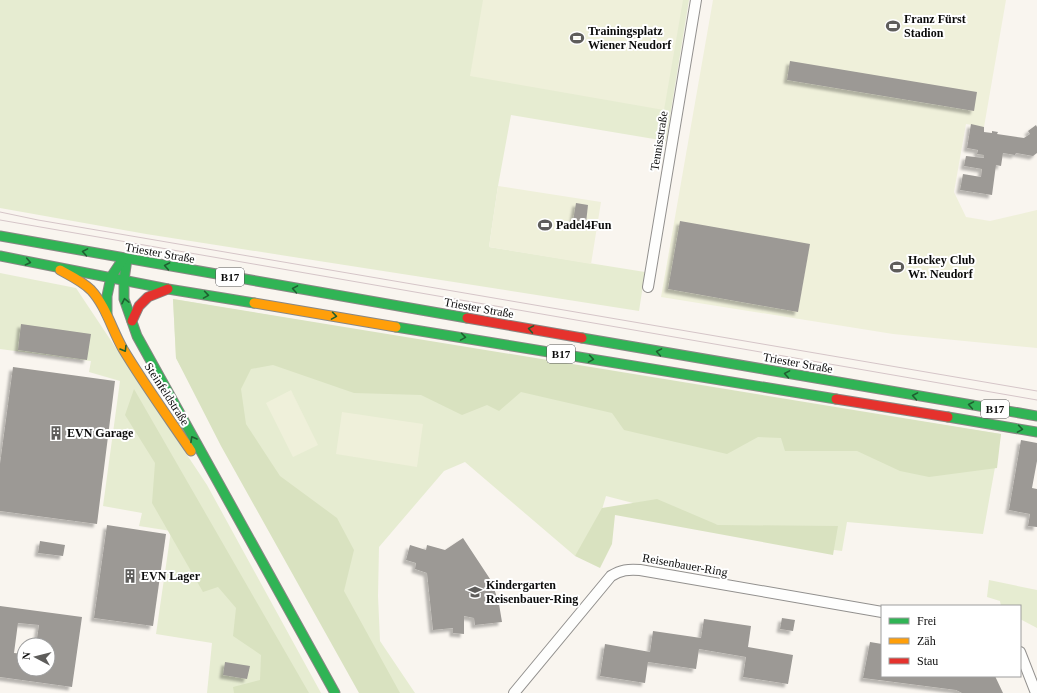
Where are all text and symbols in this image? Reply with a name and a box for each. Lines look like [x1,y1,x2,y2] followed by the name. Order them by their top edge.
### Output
[904,12,966,40] place label: Franz Fürst Stadion
[885,18,901,34] sports icon: Franz Fürst Stadion
[588,24,672,52] place label: Trainingsplatz Wiener Neudorf
[569,30,585,46] sports icon: Trainingsplatz Wiener Neudorf
[647,110,671,172] street label: Tennisstraße
[537,217,553,233] sports icon: Padel4Fun
[556,218,612,232] place label: Padel4Fun
[124,240,196,266] street label: Triester Straße
[81,248,88,256] one-way arrow
[908,253,975,281] place label: Hockey Club Wr. Neudorf
[25,257,31,265] one-way arrow
[889,259,905,275] sports icon: Hockey Club Wr. Neudorf
[164,262,170,271] one-way arrow
[216,268,244,286] road number: B17
[292,285,298,293] one-way arrow
[203,290,209,299] one-way arrow
[443,295,515,321] street label: Triester Straße
[122,298,130,304] one-way arrow
[331,311,337,320] one-way arrow
[528,326,534,334] one-way arrow
[460,332,466,341] one-way arrow
[120,345,127,352] one-way arrow
[547,345,575,363] road number: B17
[656,348,662,356] one-way arrow
[762,350,834,376] street label: Triester Straße
[588,354,594,362] one-way arrow
[142,360,192,428] street label: Steinfeldstraße
[784,370,790,378] one-way arrow
[912,392,918,400] one-way arrow
[981,400,1009,418] road number: B17
[968,401,974,410] one-way arrow
[48,425,64,441] building icon: EVN Garage
[1017,425,1023,433] one-way arrow
[67,426,134,440] place label: EVN Garage
[191,436,198,443] one-way arrow
[641,551,729,579] street label: Reisenbauer-Ring
[122,568,138,584] building icon: EVN Lager
[141,569,201,583] place label: EVN Lager
[486,578,578,606] place label: Kindergarten Reisenbauer-Ring
[467,584,483,600] school or university icon: Kindergarten Reisenbauer-Ring
[881,605,1021,677] legend
[917,614,937,628] text: Frei
[917,634,936,648] text: Zäh
[16,637,56,677] north arrow
[20,651,33,660] text: N
[917,654,938,668] text: Stau

